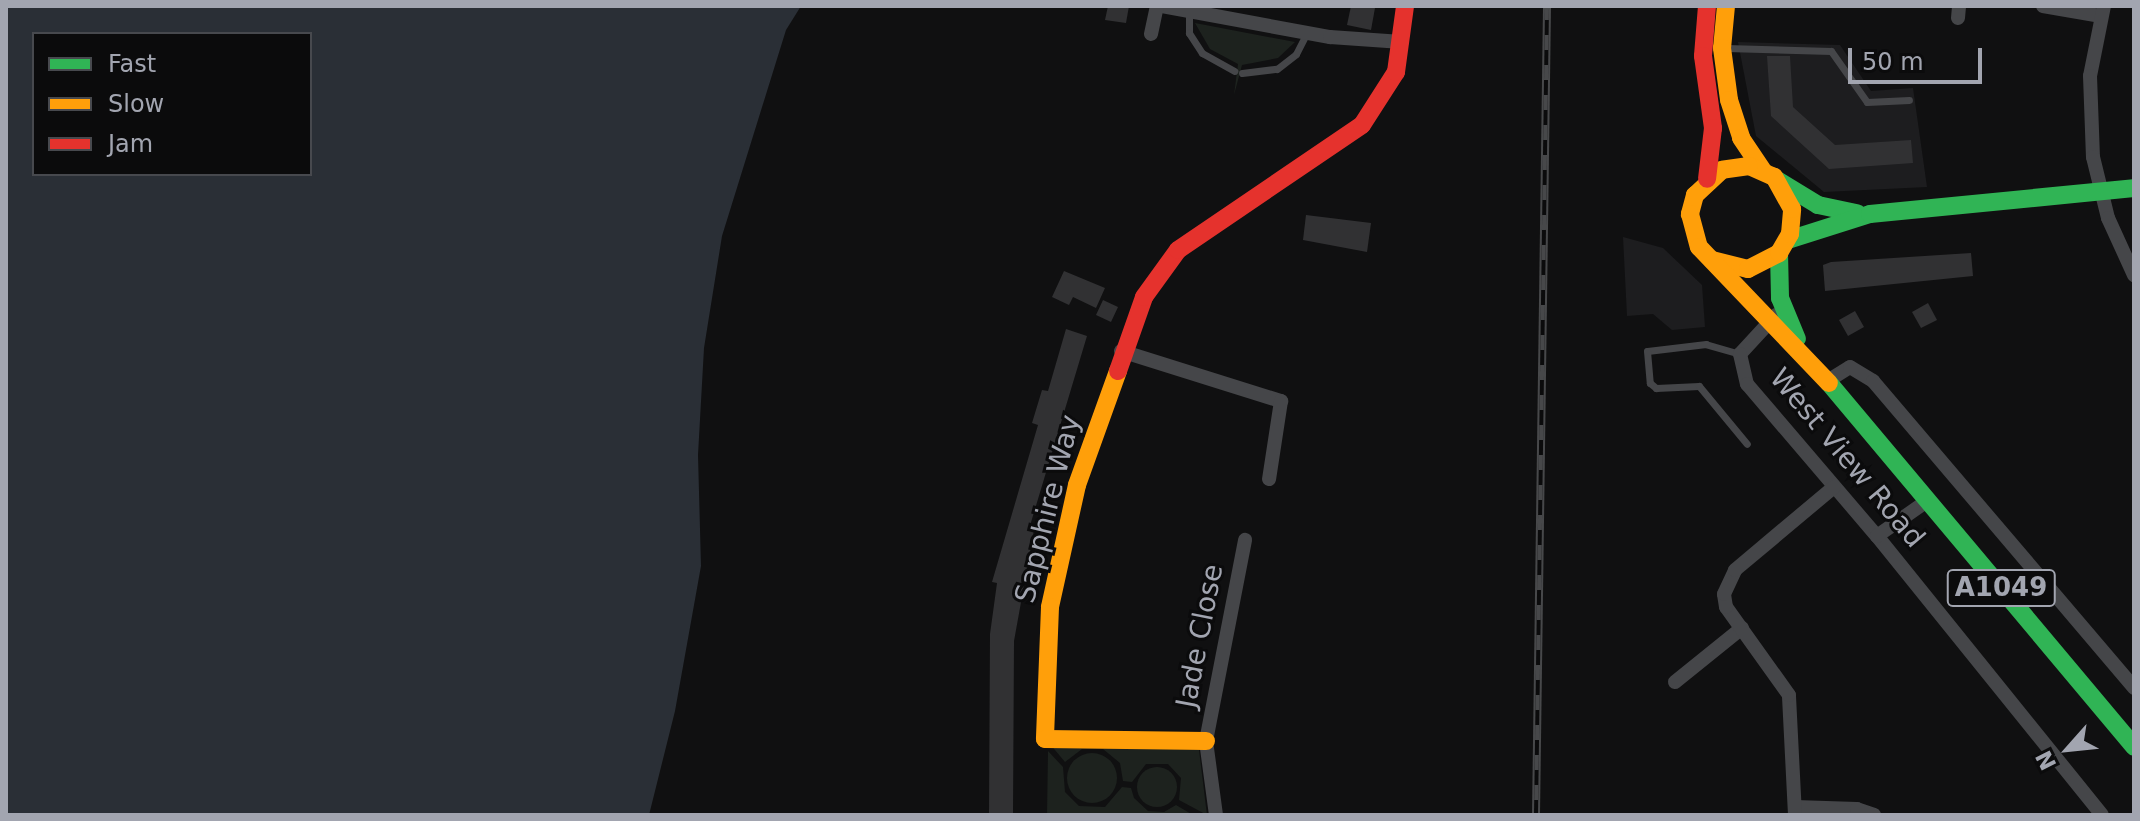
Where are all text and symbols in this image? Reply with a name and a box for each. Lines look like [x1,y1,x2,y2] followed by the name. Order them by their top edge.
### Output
[32,32,312,176] legend
[1852,32,1986,82] scale bar
[1862,48,1924,76] text: 50 m
[108,50,156,78] text: Fast
[108,90,164,118] text: Slow
[108,130,153,158] text: Jam
[1762,362,1932,554] street label: West View Road
[1008,411,1088,607] street label: Sapphire Way
[1170,561,1230,711] street label: Jade Close
[1945,566,2057,610] road number: A1049
[2028,709,2108,789] north arrow
[2031,746,2061,774] text: N

